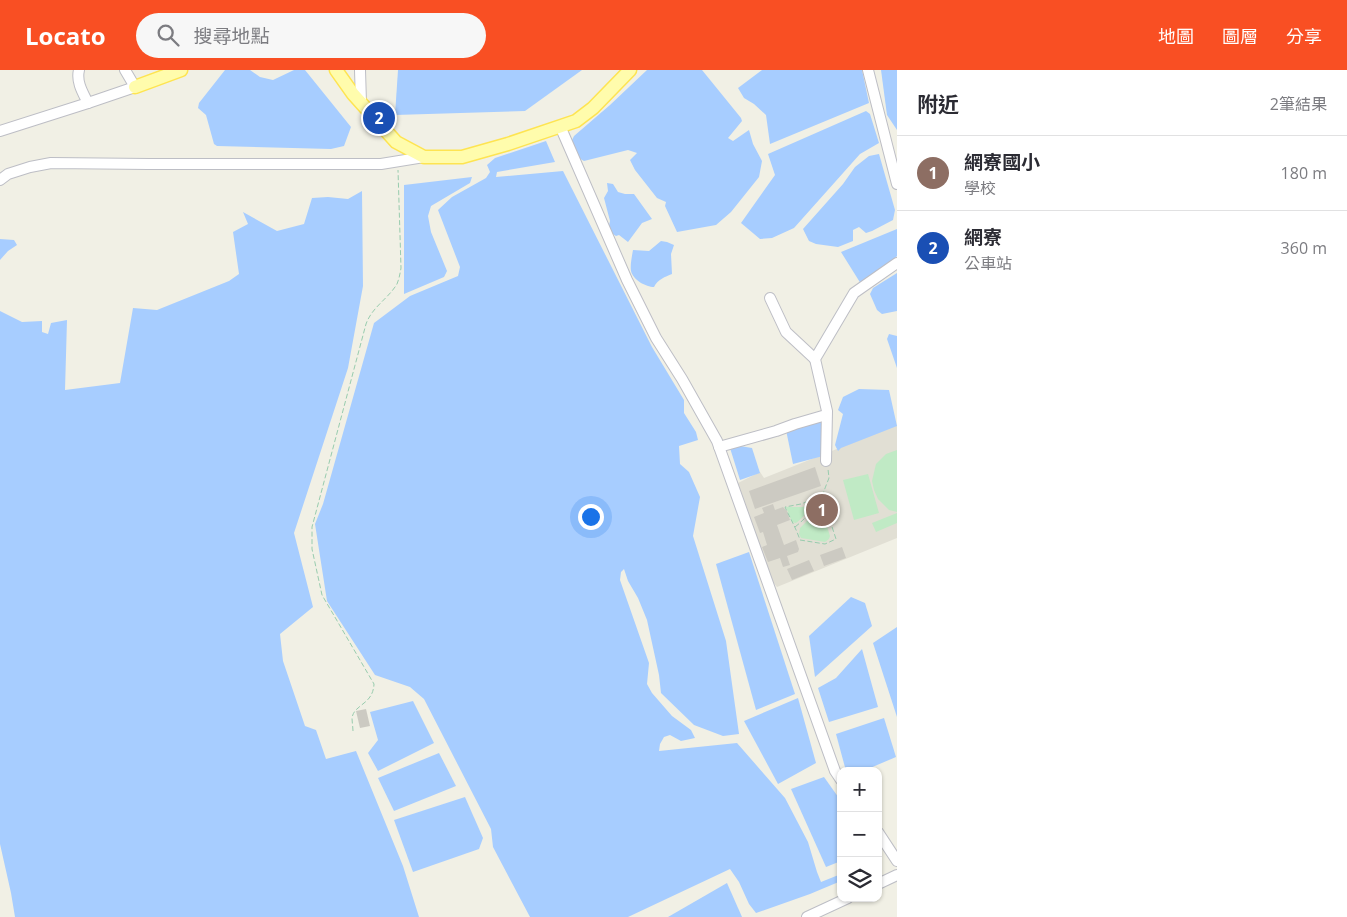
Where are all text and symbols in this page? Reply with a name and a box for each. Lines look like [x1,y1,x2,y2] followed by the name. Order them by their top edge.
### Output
[136,13,486,58] search box
[25,19,106,52] text: Locato
[154,21,182,49] icon: search
[194,23,270,49] text: 搜尋地點
[1158,24,1194,48] text: 地圖
[1222,24,1258,48] text: 圖層
[1286,24,1322,48] text: 分享
[917,90,959,118] text: 附近
[1270,93,1327,115] text: 2筆結果
[363,99,395,137] pin: 2
[964,149,1040,175] text: 網寮國小
[928,162,938,184] text: 1
[1281,162,1327,184] text: 180 m
[964,177,996,199] text: 學校
[964,224,1002,250] text: 網寮
[928,237,938,259] text: 2
[1281,237,1327,259] text: 360 m
[964,252,1012,274] text: 公車站
[806,491,838,529] pin: 1
[578,504,604,530] your location
[837,767,882,902] map controls
[837,767,882,812] button: +
[837,812,882,857] button: −
[837,857,882,902] button: layers

